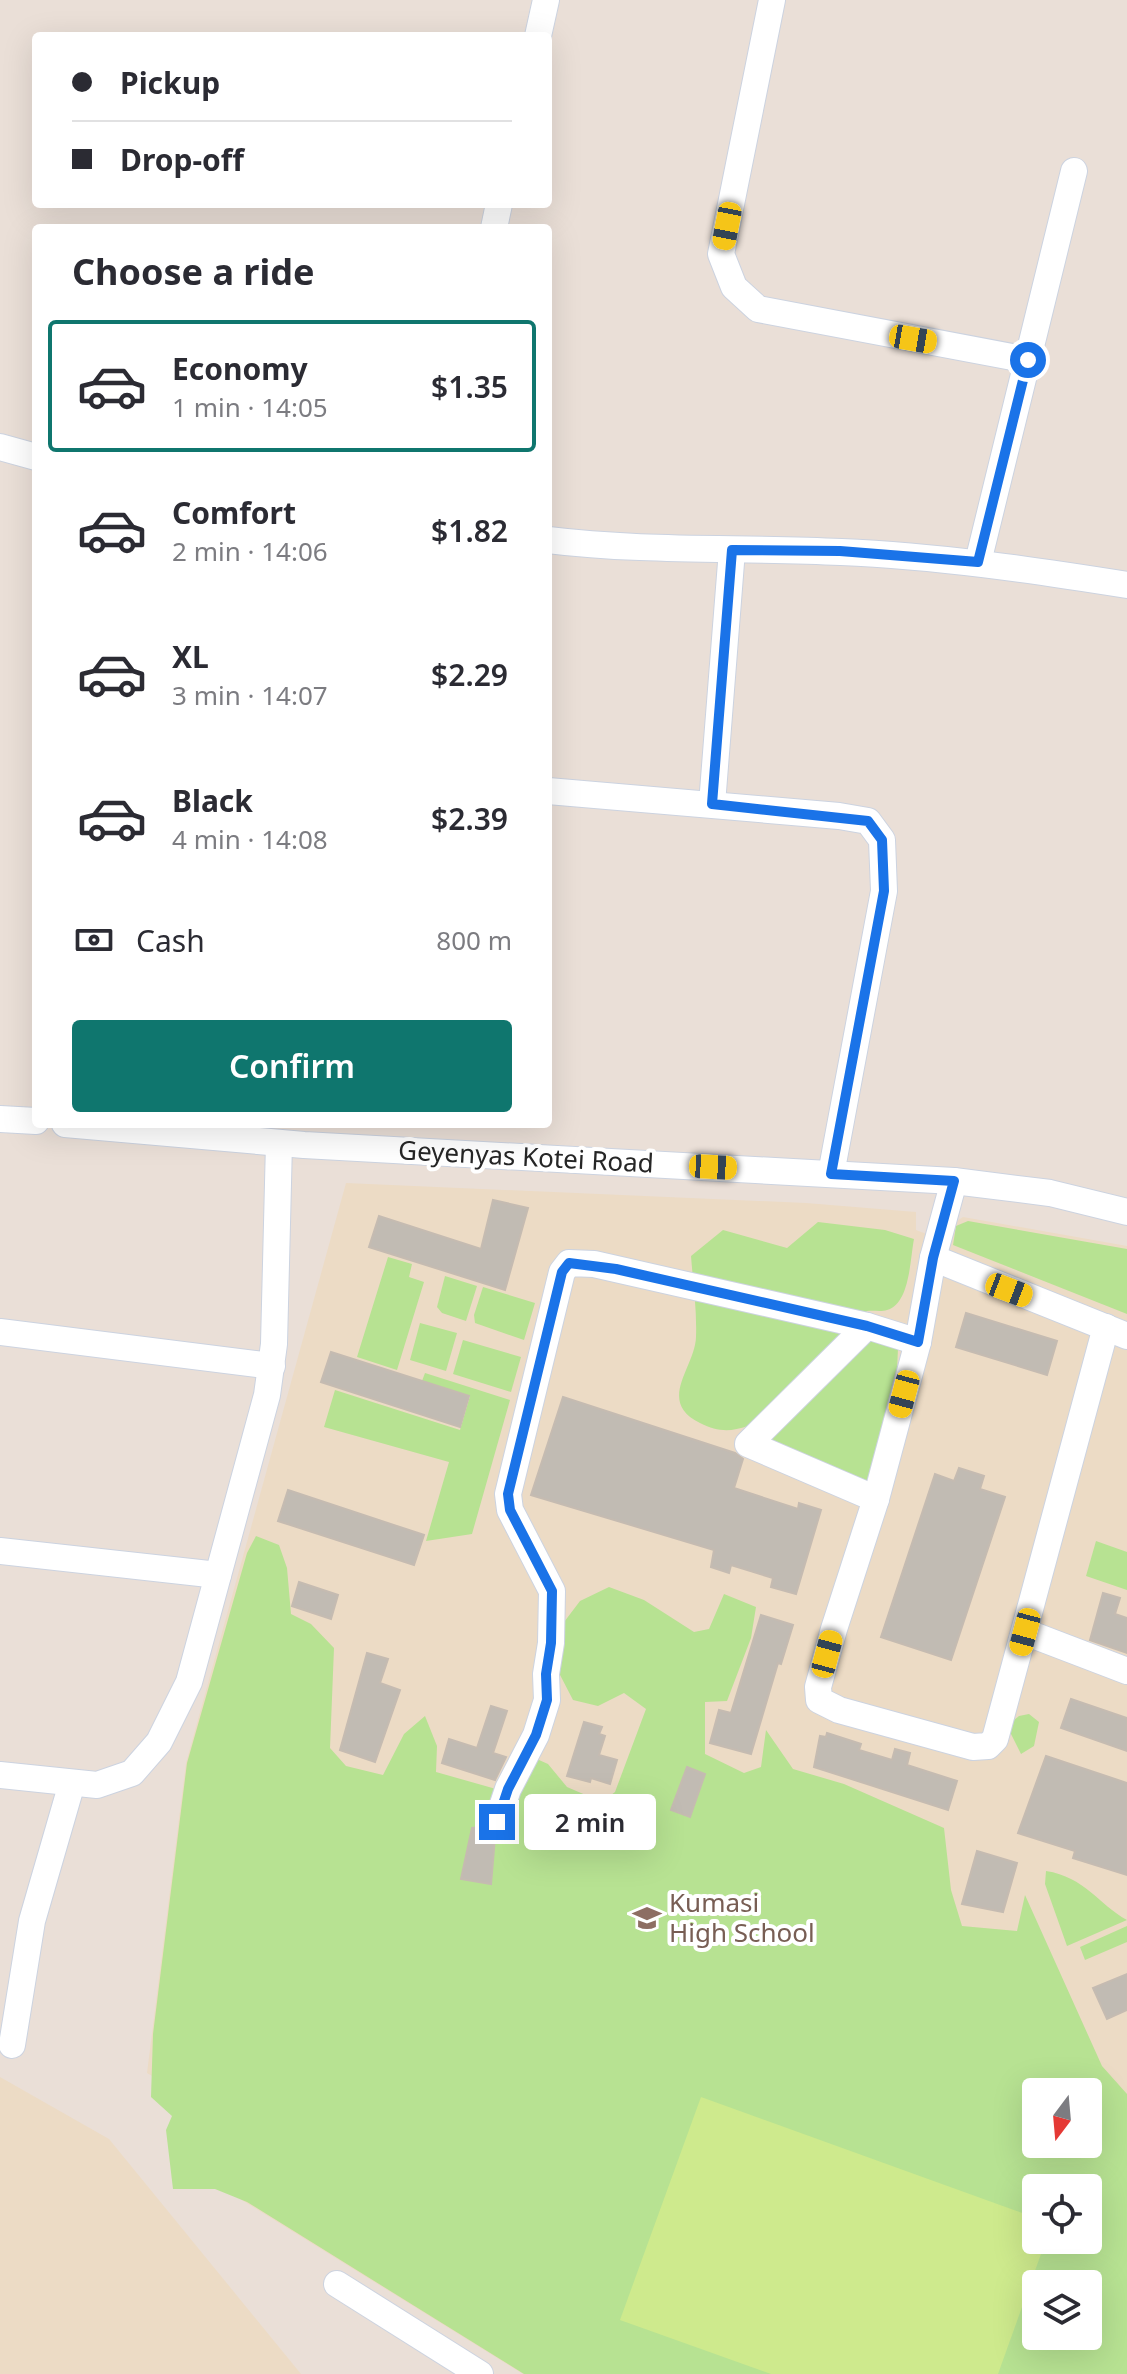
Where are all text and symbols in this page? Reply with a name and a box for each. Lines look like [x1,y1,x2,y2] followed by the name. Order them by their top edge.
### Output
[120,62,220,103] text: Pickup
[120,139,244,180] text: Drop-off
[711,200,743,252] car
[72,247,314,296] text: Choose a ride
[887,323,939,355] car
[1010,342,1046,378] route start
[172,348,308,389] text: Economy
[76,350,148,422] icon: car
[431,366,508,407] text: $1.35
[172,389,328,425] text: 1 min · 14:05
[172,492,296,533] text: Comfort
[76,494,148,566] icon: car
[431,510,508,551] text: $1.82
[172,533,328,569] text: 2 min · 14:06
[172,636,209,677] text: XL
[76,638,148,710] icon: car
[431,654,508,695] text: $2.29
[172,677,328,713] text: 3 min · 14:07
[172,780,253,821] text: Black
[76,782,148,854] icon: car
[431,798,508,839] text: $2.39
[172,821,328,857] text: 4 min · 14:08
[72,918,116,962] icon: cash
[136,920,205,961] text: Cash
[436,922,512,958] text: 800 m
[72,1020,512,1112] button: Confirm
[397,1131,655,1181] street label: Geyenyas Kotei Road
[688,1154,738,1180] car
[982,1270,1036,1310] car
[886,1368,922,1420] car
[1007,1606,1043,1658] car
[809,1628,845,1680] car
[525,1794,657,1850] callout: 2 min
[479,1804,515,1840] route end
[555,1804,625,1840] text: 2 min
[669,1884,815,1950] place label: Kumasi High School
[632,1903,662,1933] school or university icon: Kumasi High School
[1022,2078,1102,2158] north arrow
[1022,2078,1102,2350] map controls
[1022,2174,1102,2254] button: locate
[1022,2270,1102,2350] button: layers

